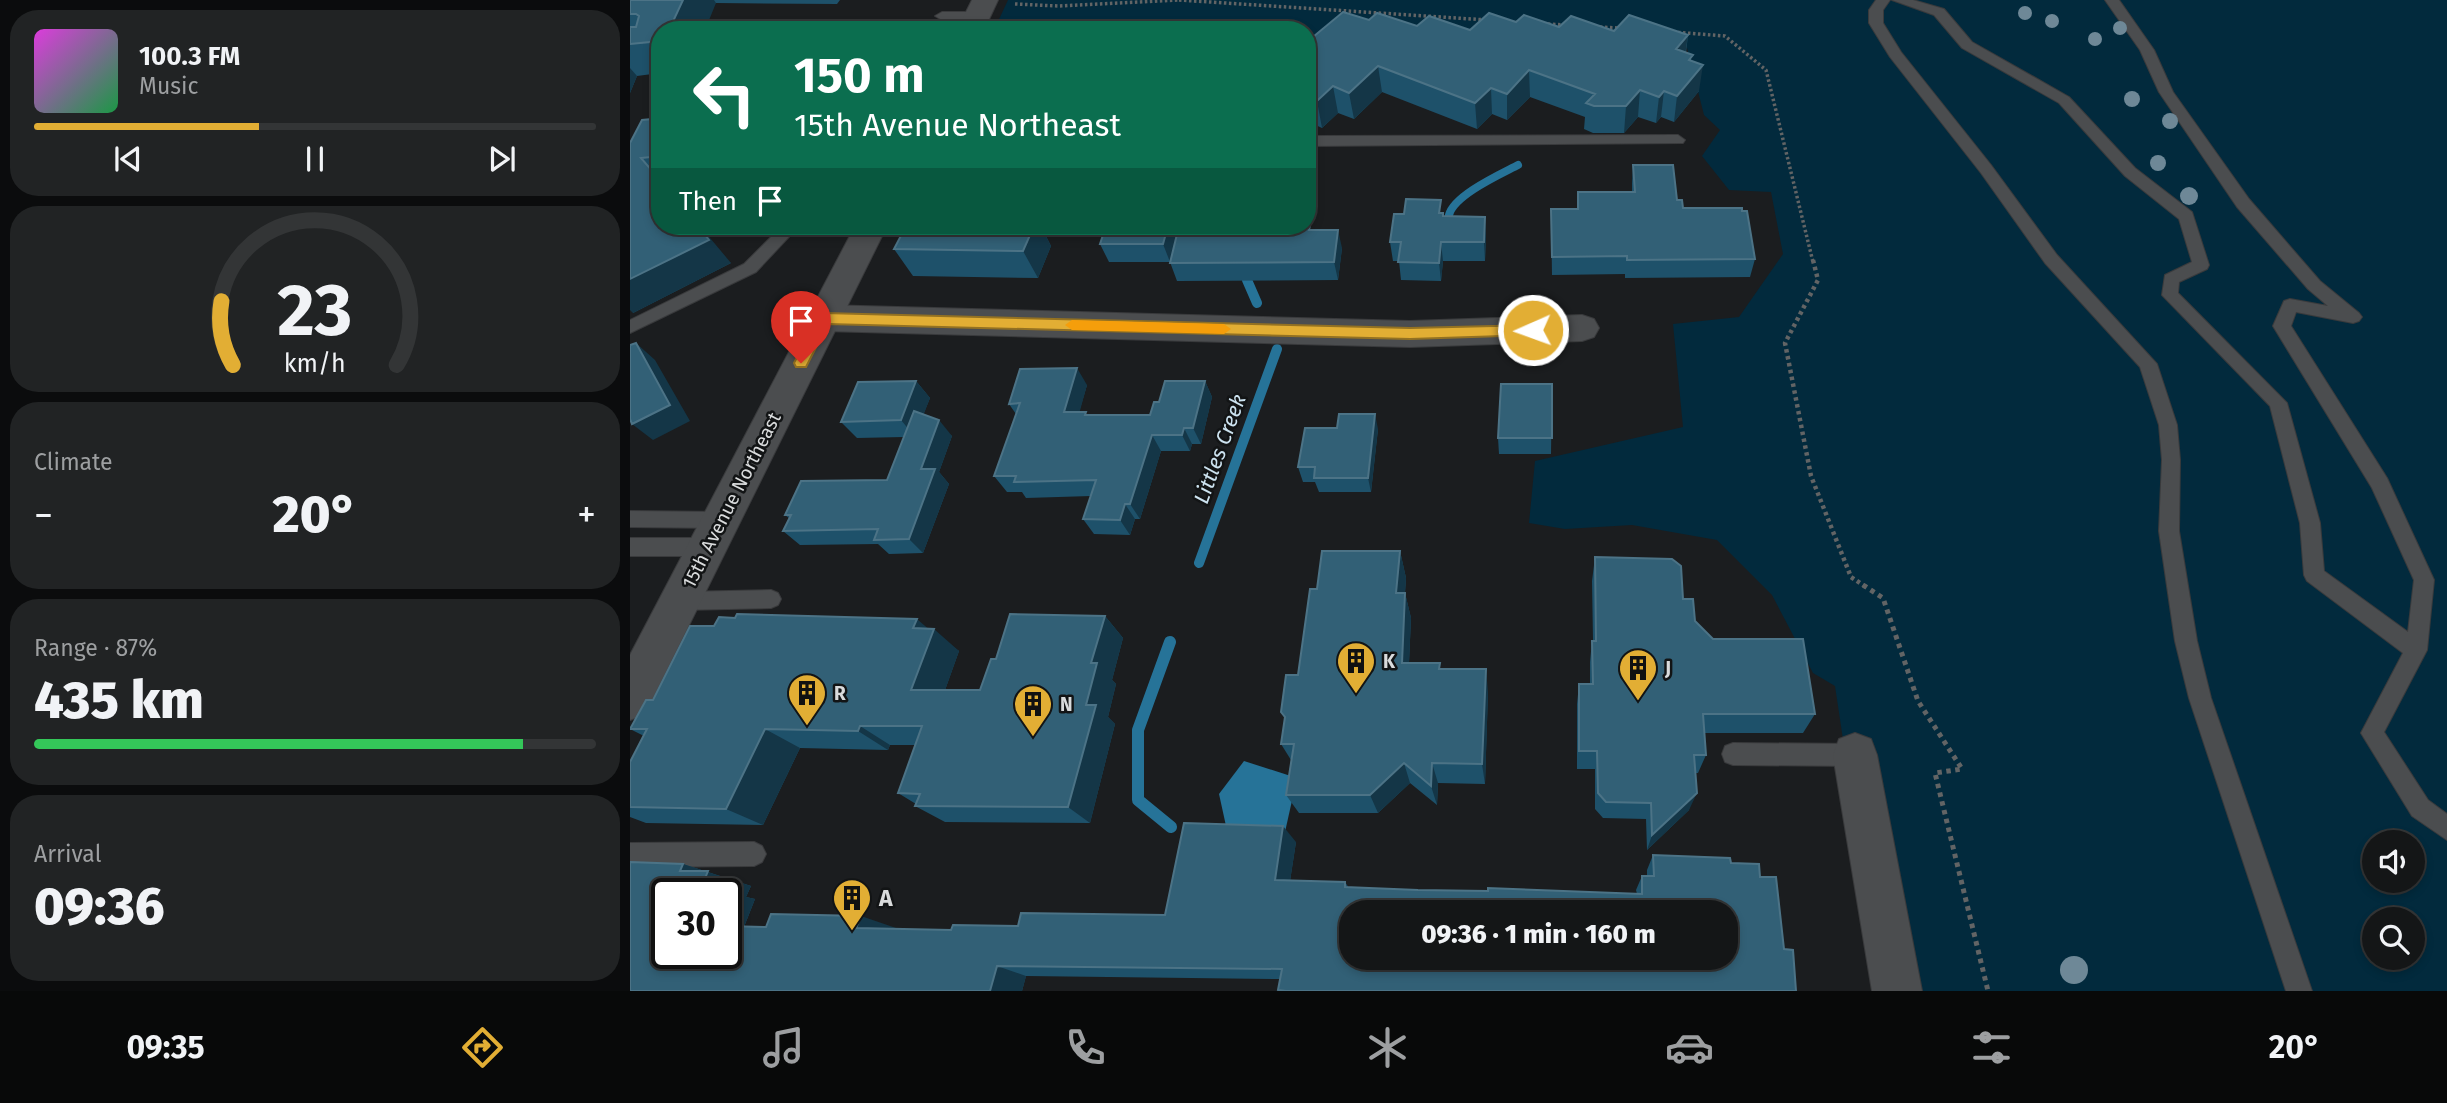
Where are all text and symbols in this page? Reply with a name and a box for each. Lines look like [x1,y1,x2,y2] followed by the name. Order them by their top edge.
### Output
[139,41,240,72] text: 100.3 FM
[794,46,925,105] text: 150 m
[679,49,770,140] icon: left
[139,72,199,100] text: Music
[794,106,1121,144] text: 15th Avenue Northeast
[109,140,147,178] icon: previous
[296,140,334,178] icon: pause
[483,140,521,178] icon: next
[751,182,789,220] icon: arrive
[679,186,737,217] text: Then
[277,268,353,355] text: 23
[771,291,831,363] pin
[1496,293,1570,367] position arrow
[782,302,820,340] icon: arrive
[284,349,346,379] text: km/h
[1188,391,1252,507] water label: Littles Creek
[677,408,786,592] street label: 15th Avenue Northeast
[34,448,113,476] text: Climate
[272,483,358,546] text: 20°
[34,492,53,538] text: −
[577,492,596,538] text: +
[34,634,157,662] text: Range · 87%
[1335,640,1377,695] building icon: K
[1617,647,1659,702] building icon: J
[1383,650,1396,673] place label: K
[1664,657,1671,680] place label: J
[34,669,204,732] text: 435 km
[786,672,828,727] building icon: R
[834,682,846,705] place label: R
[1012,683,1054,738] building icon: N
[1060,693,1073,716] place label: N
[2362,830,2425,970] map controls
[2362,830,2425,893] button: sound
[34,840,101,868] text: Arrival
[34,875,165,938] text: 09:36
[831,877,873,932] building icon: A
[651,878,742,969] speed limit sign: 30
[878,884,893,912] place label: A
[2362,907,2425,970] button: search
[1421,919,1656,950] text: 09:36 · 1 min · 160 m
[458,1023,507,1072] icon: directions
[759,1023,808,1072] icon: music
[1061,1023,1110,1072] icon: phone
[1363,1023,1412,1072] icon: climate
[1665,1023,1714,1072] icon: car
[1967,1023,2016,1072] icon: filters
[126,1028,205,1066] text: 09:35
[2269,1028,2321,1066] text: 20°

